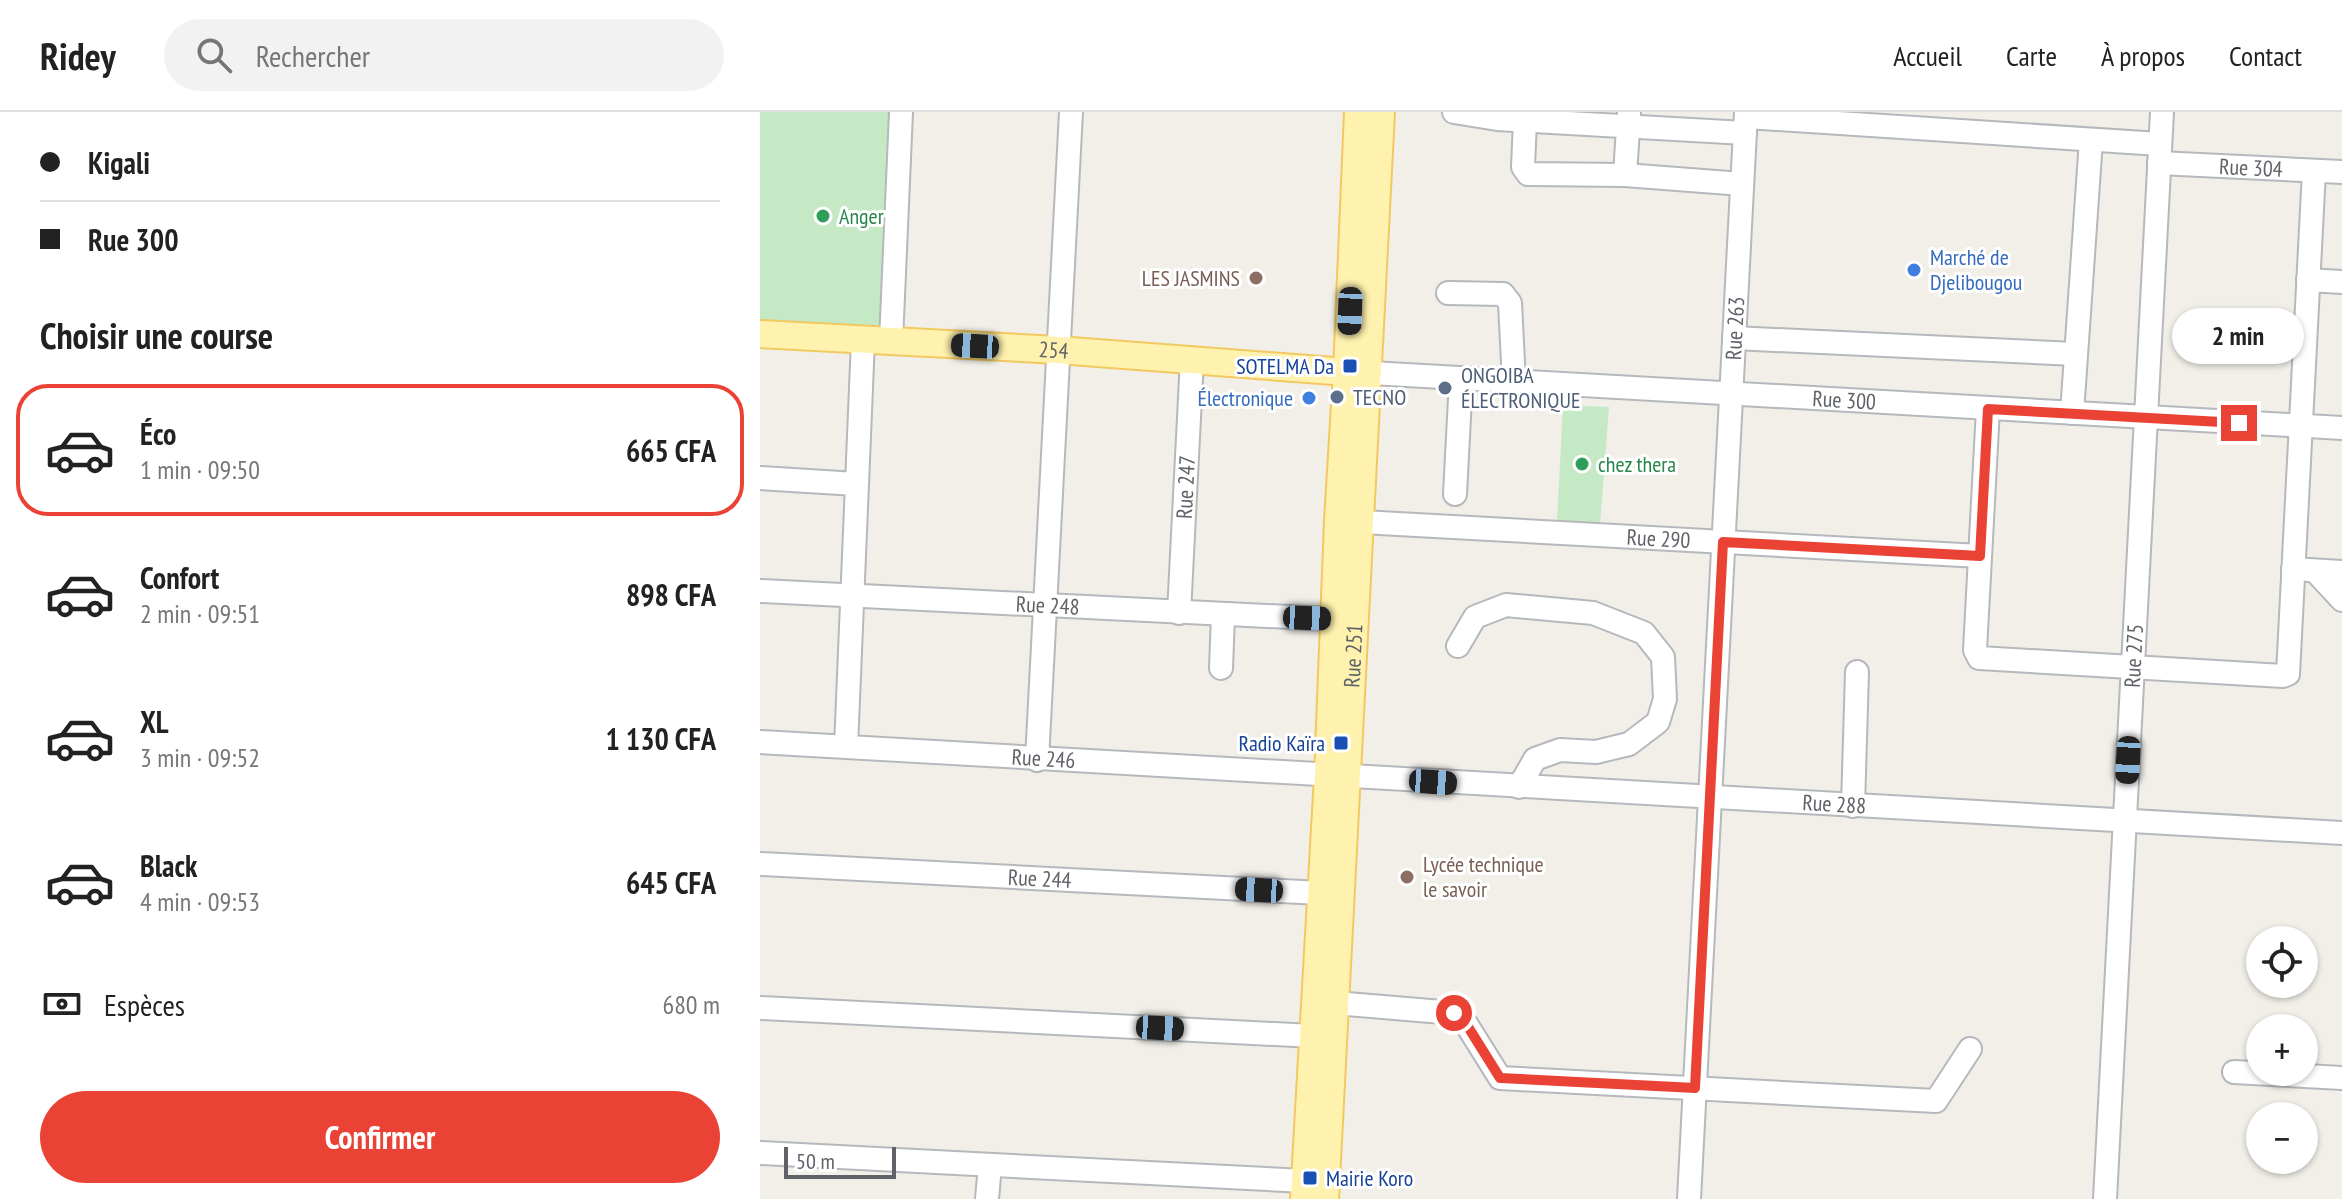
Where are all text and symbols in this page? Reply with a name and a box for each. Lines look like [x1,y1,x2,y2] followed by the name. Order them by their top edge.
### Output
[164,19,724,91] search box
[40,31,116,80] text: Ridey
[192,33,236,77] icon: search
[256,36,370,75] text: Rechercher
[1893,37,1962,74] text: Accueil
[2006,37,2057,74] text: Carte
[2101,37,2185,74] text: À propos
[2229,37,2302,74] text: Contact
[88,143,150,182] text: Kigali
[2218,152,2283,183] street label: Rue 304
[839,202,884,230] place label: Anger
[814,207,832,225] marker: Anger
[88,220,178,259] text: Rue 300
[1930,243,2022,296] place label: Marché de Djelibougou
[1905,261,1923,279] marker: Marché de Djelibougou
[1142,264,1240,292] place label: LES JASMINS
[1247,269,1265,287] marker: LES JASMINS
[1337,287,1363,335] car
[1719,296,1750,361] street label: Rue 263
[2173,307,2305,363] callout: 2 min
[40,312,273,359] text: Choisir une course
[2212,319,2264,352] text: 2 min
[950,333,1000,359] car
[1038,335,1070,365] street label: 254
[1236,352,1334,380] place label: SOTELMA Da
[1341,357,1359,375] marker: SOTELMA Da
[1461,361,1580,414] place label: ONGOIBA ÉLECTRONIQUE
[1436,379,1454,397] marker: ONGOIBA ÉLECTRONIQUE
[1353,383,1406,411] place label: TECNO
[1198,384,1293,412] place label: Électronique
[1812,384,1877,416] street label: Rue 300
[1328,388,1346,406] marker: TECNO
[1300,389,1318,407] marker: Électronique
[2221,405,2257,441] route end
[44,414,116,486] icon: car
[140,414,176,453] text: Éco
[626,431,716,470] text: 665 CFA
[1598,450,1676,478] place label: chez thera
[140,453,260,486] text: 1 min · 09:50
[1170,455,1201,520] street label: Rue 247
[1573,455,1591,473] marker: chez thera
[1626,523,1691,554] street label: Rue 290
[44,558,116,630] icon: car
[140,558,219,597] text: Confort
[626,575,716,614] text: 898 CFA
[1015,590,1080,621] street label: Rue 248
[140,597,260,630] text: 2 min · 09:51
[1283,605,1331,631] car
[1337,623,1369,688] street label: Rue 251
[2118,623,2149,688] street label: Rue 275
[44,702,116,774] icon: car
[140,702,169,741] text: XL
[605,719,716,758] text: 1 130 CFA
[1238,729,1325,757] place label: Radio Kaïra
[1332,734,1350,752] marker: Radio Kaïra
[2115,735,2141,785] car
[140,741,260,774] text: 3 min · 09:52
[1011,743,1076,774] street label: Rue 246
[1408,768,1458,796] car
[1802,788,1867,820] street label: Rue 288
[44,846,116,918] icon: car
[140,846,197,885] text: Black
[1423,850,1544,903] place label: Lycée technique le savoir
[626,863,716,902] text: 645 CFA
[1007,863,1072,894] street label: Rue 244
[1398,868,1416,886] marker: Lycée technique le savoir
[1234,877,1284,903] car
[140,885,260,918] text: 4 min · 09:53
[2246,926,2318,1174] map controls
[2246,926,2318,998] button: locate
[40,982,84,1026] icon: cash
[104,985,185,1024] text: Espèces
[662,988,720,1021] text: 680 m
[1436,995,1472,1031] route start
[2246,1014,2318,1086] button: +
[1135,1015,1185,1041] car
[40,1091,720,1183] button: Confirmer
[2246,1102,2318,1174] button: −
[784,1143,896,1179] scale bar
[796,1147,835,1175] text: 50 m
[1326,1164,1413,1192] place label: Mairie Koro
[1301,1169,1319,1187] marker: Mairie Koro

